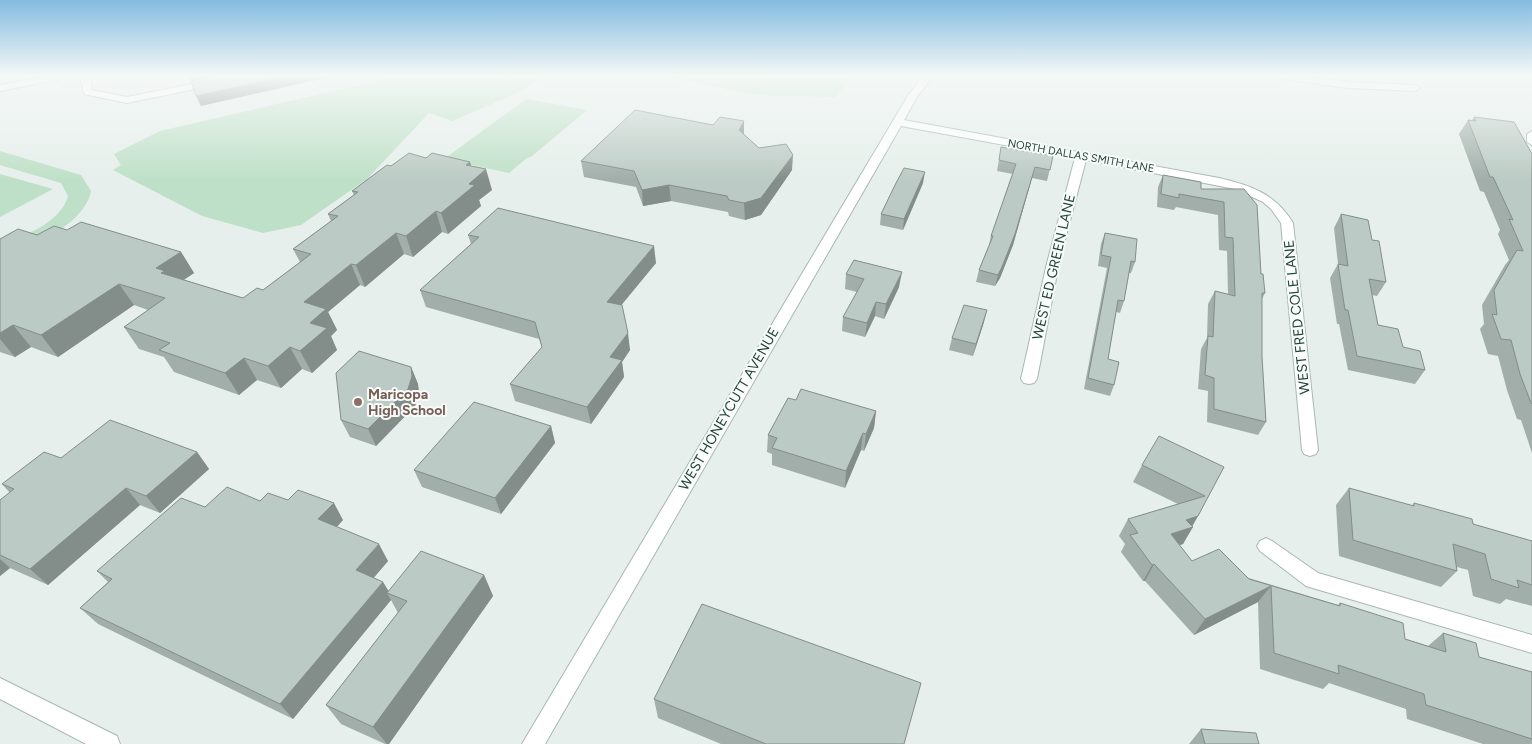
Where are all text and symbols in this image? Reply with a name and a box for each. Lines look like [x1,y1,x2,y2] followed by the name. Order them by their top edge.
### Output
[1007,137,1155,175] street label: NORTH DALLAS SMITH LANE
[1029,192,1079,342] street label: WEST ED GREEN LANE
[1280,239,1314,395] street label: WEST FRED COLE LANE
[675,325,783,493] street label: WEST HONEYCUTT AVENUE
[368,386,446,419] place label: Maricopa High School
[352,396,364,408] marker: Maricopa High School

